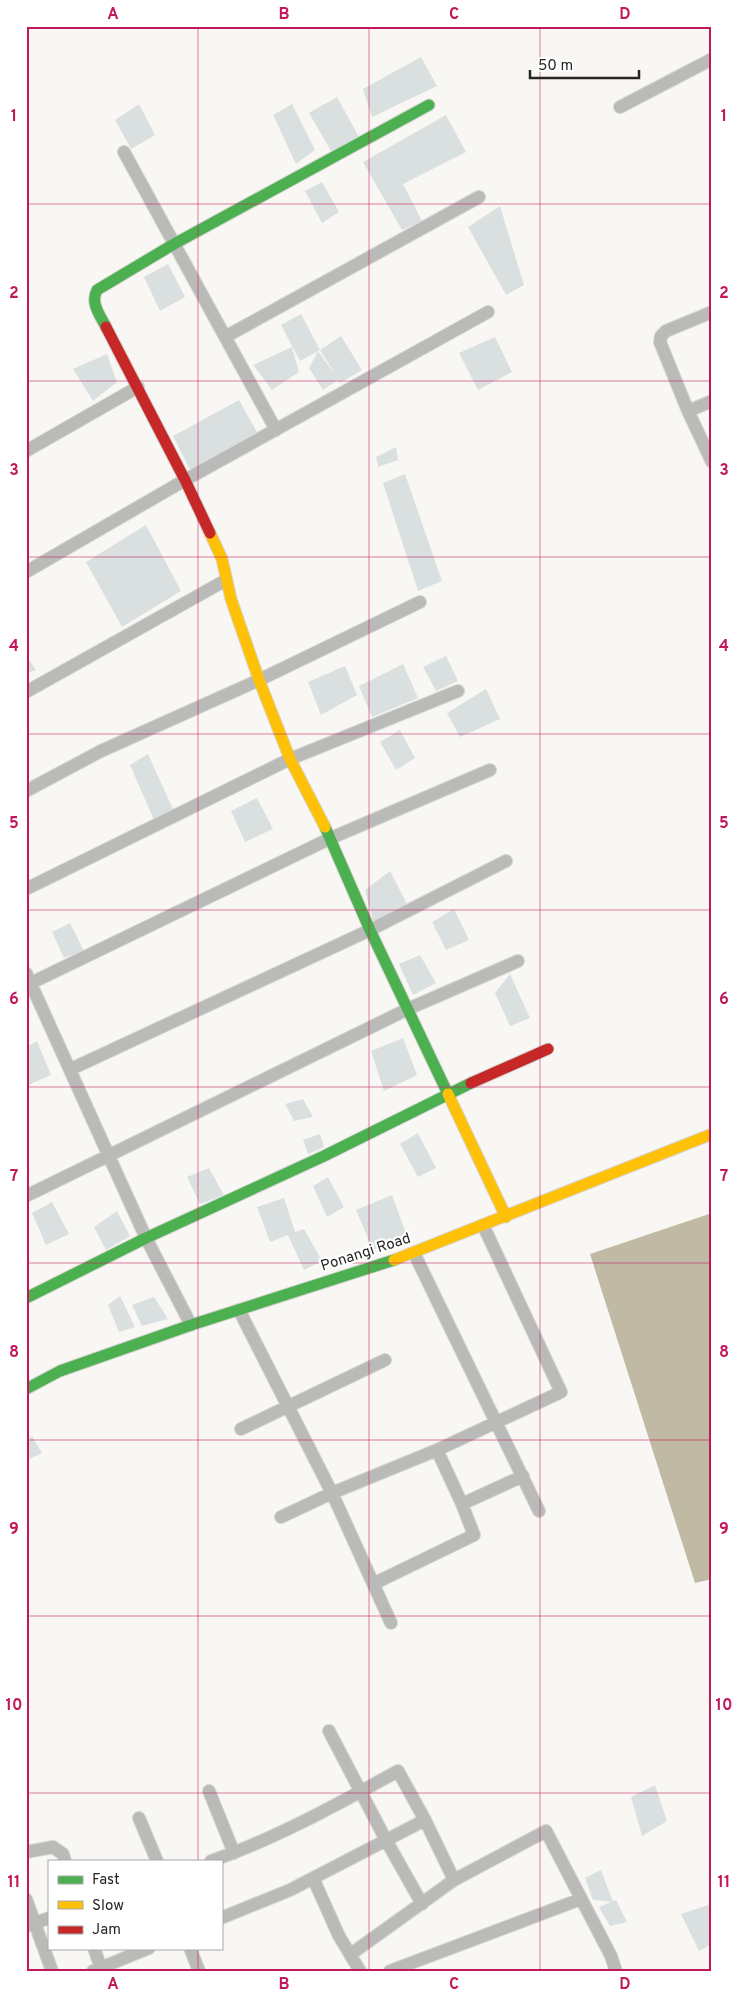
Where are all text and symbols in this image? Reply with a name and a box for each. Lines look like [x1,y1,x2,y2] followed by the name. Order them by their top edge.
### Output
[107,5,119,25] text: A
[278,5,290,25] text: B
[449,5,459,25] text: C
[619,5,631,25] text: D
[530,48,639,80] scale bar
[538,57,573,76] text: 50 m
[11,107,17,127] text: 1
[721,107,727,127] text: 1
[9,284,19,304] text: 2
[719,284,729,304] text: 2
[9,461,19,481] text: 3
[719,461,729,481] text: 3
[9,637,19,657] text: 4
[719,637,729,657] text: 4
[9,814,19,834] text: 5
[719,814,729,834] text: 5
[9,990,19,1010] text: 6
[719,990,729,1010] text: 6
[10,1167,18,1187] text: 7
[720,1167,728,1187] text: 7
[319,1230,413,1276] street label: Ponangi Road
[9,1343,19,1363] text: 8
[719,1343,729,1363] text: 8
[9,1520,19,1540] text: 9
[719,1520,729,1540] text: 9
[6,1696,22,1716] text: 10
[716,1696,732,1716] text: 10
[48,1860,222,1950] legend
[92,1871,120,1890] text: Fast
[8,1873,20,1893] text: 11
[718,1873,730,1893] text: 11
[92,1897,124,1916] text: Slow
[92,1921,121,1940] text: Jam
[107,1975,119,1995] text: A
[278,1975,290,1995] text: B
[449,1975,459,1995] text: C
[619,1975,631,1995] text: D

